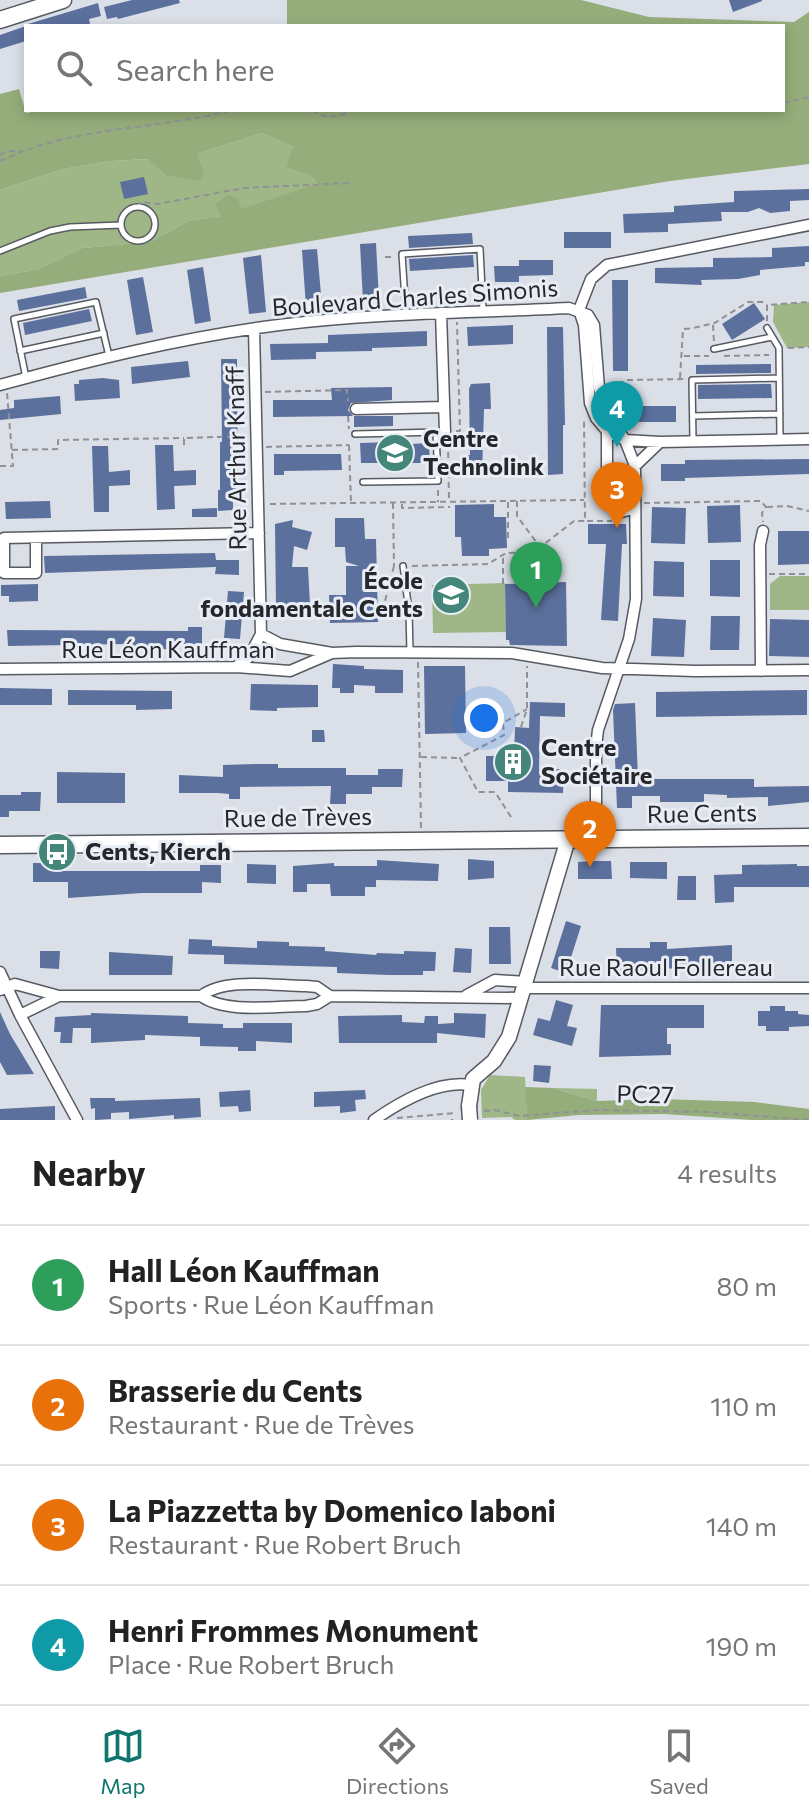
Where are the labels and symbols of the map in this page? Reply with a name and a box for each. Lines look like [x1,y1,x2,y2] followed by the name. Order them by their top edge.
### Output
[271,272,559,321] street label: Boulevard Charles Simonis
[219,365,252,551] street label: Rue Arthur Knaff
[591,381,643,447] pin: 4
[423,423,544,480] place label: Centre Technolink
[374,432,416,474] school or university icon: Centre Technolink
[591,462,643,528] pin: 3
[510,542,562,608] pin: 1
[200,565,423,622] place label: École fondamentale Cents
[430,574,472,616] school or university icon: École fondamentale Cents
[61,634,275,663] street label: Rue Léon Kauffman
[464,698,504,738] your location
[541,732,652,789] place label: Centre Sociétaire
[492,741,534,783] building icon: Centre Sociétaire
[647,797,757,828] street label: Rue Cents
[224,801,372,832] street label: Rue de Trèves
[564,801,616,867] pin: 2
[36,831,78,873] bus stop icon: Cents, Kierch
[85,836,231,865] place label: Cents, Kierch
[559,952,773,981] street label: Rue Raoul Follereau
[616,1079,674,1108] street label: PC27

